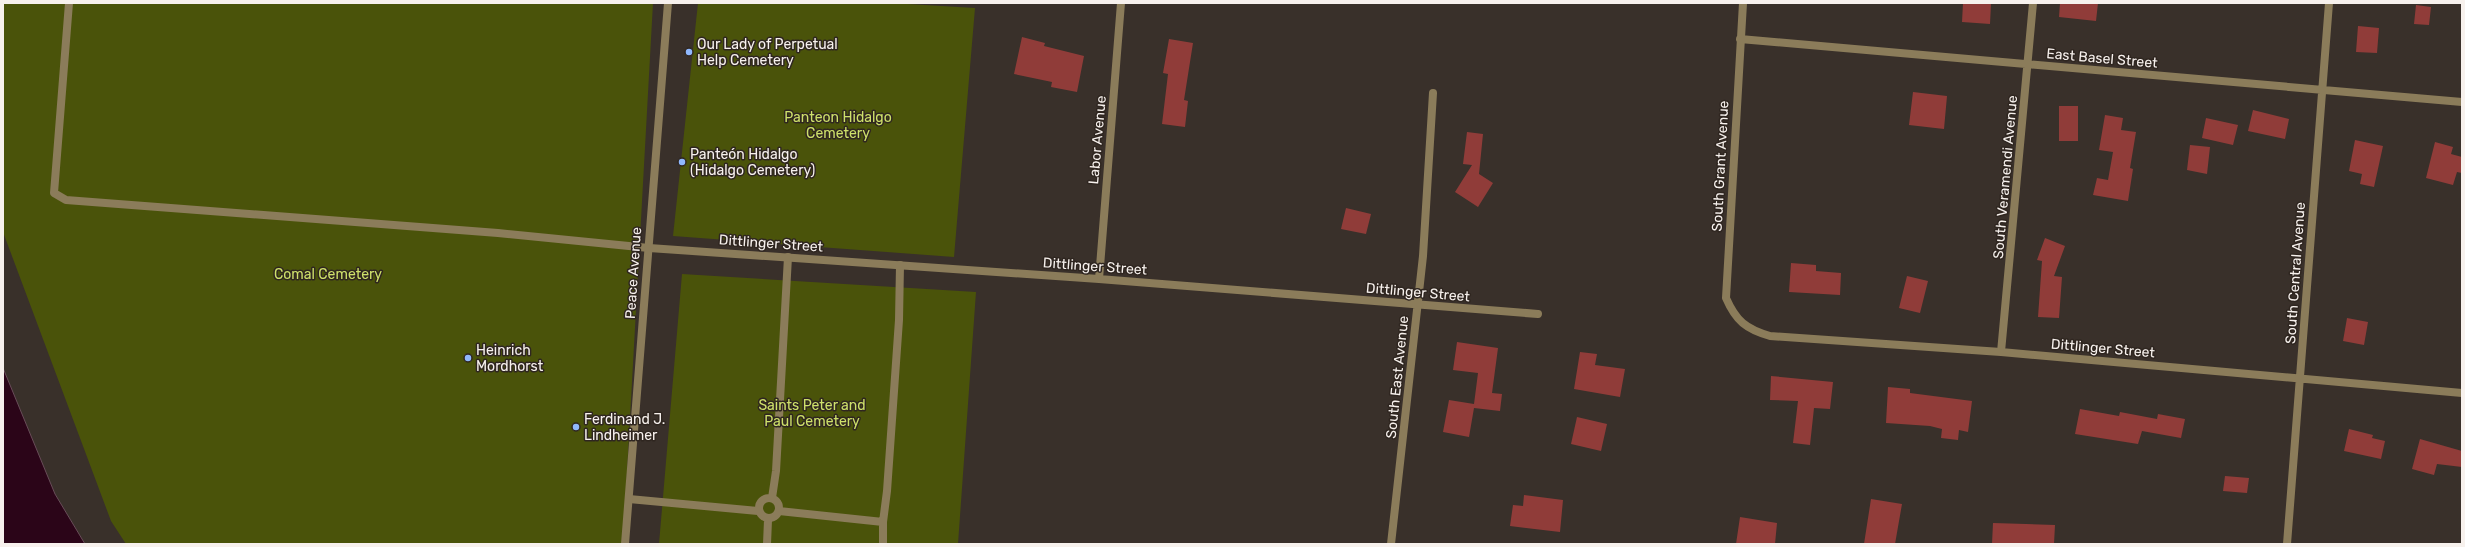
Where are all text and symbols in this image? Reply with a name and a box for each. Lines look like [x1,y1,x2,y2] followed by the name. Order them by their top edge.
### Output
[697,36,838,69] place label: Our Lady of Perpetual Help Cemetery
[2046,45,2159,72] street label: East Basel Street
[684,47,694,57] marker: Our Lady of Perpetual Help Cemetery
[1990,94,2021,259] street label: South Veramendi Avenue
[1085,95,1110,185] street label: Labor Avenue
[1709,100,1732,232] street label: South Grant Avenue
[784,109,892,142] park label: Panteon Hidalgo Cemetery
[690,146,815,179] place label: Panteón Hidalgo (Hidalgo Cemetery)
[677,157,687,167] marker: Panteón Hidalgo (Hidalgo Cemetery)
[2282,201,2309,344] street label: South Central Avenue
[622,226,645,320] street label: Peace Avenue
[718,231,824,256] street label: Dittlinger Street
[1042,254,1148,279] street label: Dittlinger Street
[274,266,382,283] park label: Comal Cemetery
[1365,279,1471,306] street label: Dittlinger Street
[1383,315,1412,439] street label: South East Avenue
[2050,335,2156,362] street label: Dittlinger Street
[476,342,544,375] place label: Heinrich Mordhorst
[463,353,473,363] marker: Heinrich Mordhorst
[758,397,866,430] park label: Saints Peter and Paul Cemetery
[584,411,665,444] place label: Ferdinand J. Lindheimer
[571,422,581,432] marker: Ferdinand J. Lindheimer

